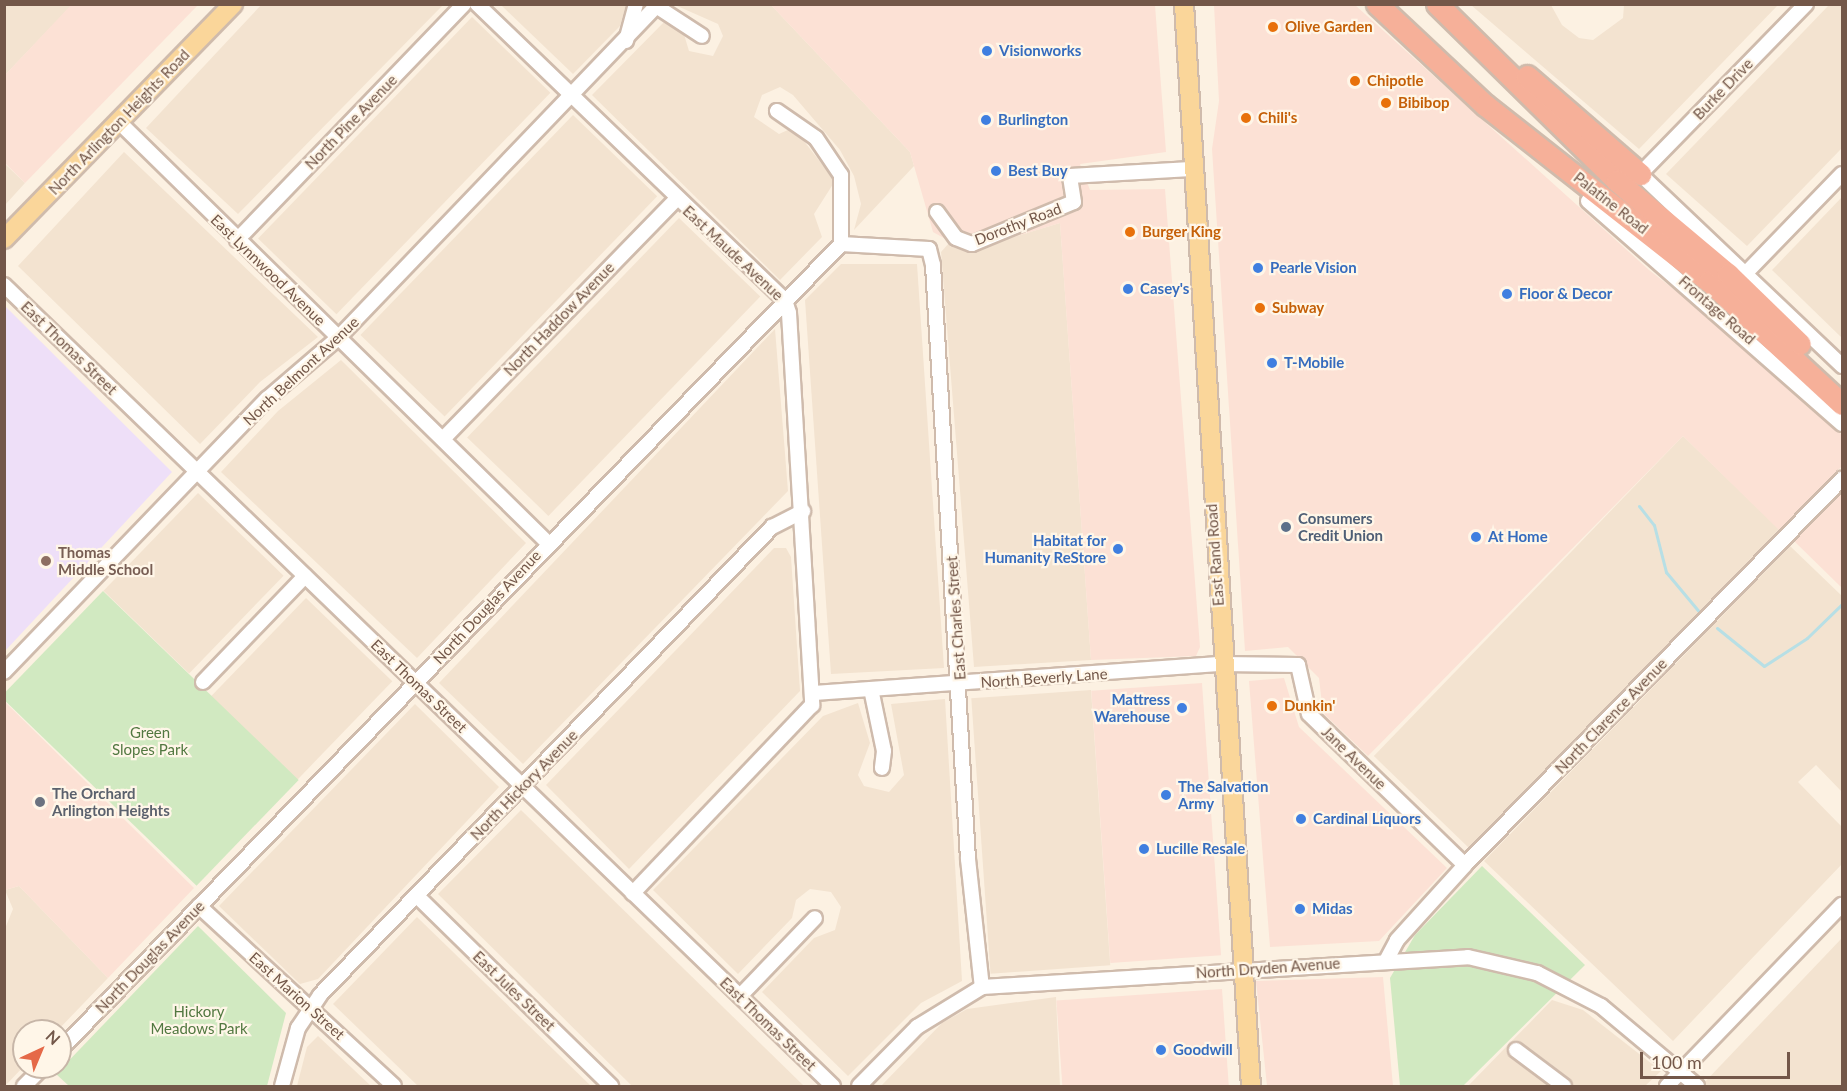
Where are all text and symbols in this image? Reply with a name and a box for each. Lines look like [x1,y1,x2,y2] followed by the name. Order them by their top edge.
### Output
[1285,18,1373,36] place label: Olive Garden
[1266,20,1280,34] marker: Olive Garden
[999,42,1081,60] place label: Visionworks
[980,44,994,58] marker: Visionworks
[45,45,193,199] street label: North Arlington Heights Road
[1689,55,1757,123] street label: Burke Drive
[301,71,401,173] street label: North Pine Avenue
[1367,72,1423,90] place label: Chipotle
[1348,74,1362,88] marker: Chipotle
[1398,94,1450,112] place label: Bibibop
[1379,96,1393,110] marker: Bibibop
[1258,109,1297,127] place label: Chili's
[998,111,1068,129] place label: Burlington
[1239,111,1253,125] marker: Chili's
[979,113,993,127] marker: Burlington
[1008,162,1068,180] place label: Best Buy
[989,164,1003,178] marker: Best Buy
[1570,168,1652,238] street label: Palatine Road
[972,199,1064,249] street label: Dorothy Road
[679,202,787,304] street label: East Maude Avenue
[207,210,329,330] street label: East Lynnwood Avenue
[1142,223,1221,241] place label: Burger King
[1123,225,1137,239] marker: Burger King
[500,258,618,380] street label: North Haddow Avenue
[1270,259,1357,277] place label: Pearle Vision
[1251,261,1265,275] marker: Pearle Vision
[1675,272,1759,348] street label: Frontage Road
[1140,280,1189,298] place label: Casey's
[1121,282,1135,296] marker: Casey's
[1519,285,1613,303] place label: Floor & Decor
[1500,287,1514,301] marker: Floor & Decor
[17,297,121,399] street label: East Thomas Street
[1272,299,1324,317] place label: Subway
[1253,301,1267,315] marker: Subway
[239,313,363,429] street label: North Belmont Avenue
[1284,354,1344,372] place label: T-Mobile
[1265,356,1279,370] marker: T-Mobile
[1202,503,1228,607] street label: East Rand Road
[1298,509,1383,544] place label: Consumers Credit Union
[1279,520,1293,534] marker: Consumers Credit Union
[1488,528,1548,546] place label: At Home
[1469,530,1483,544] marker: At Home
[984,531,1106,566] place label: Habitat for Humanity ReStore
[1111,542,1125,556] marker: Habitat for Humanity ReStore
[58,543,153,578] place label: Thomas Middle School
[429,546,545,668] street label: North Douglas Avenue
[39,554,53,568] marker: Thomas Middle School
[943,555,969,681] street label: East Charles Street
[367,635,471,737] street label: East Thomas Street
[1551,654,1671,778] street label: North Clarence Avenue
[980,665,1108,691] street label: North Beverly Lane
[1094,690,1170,725] place label: Mattress Warehouse
[1284,697,1335,715] place label: Dunkin'
[1265,699,1279,713] marker: Dunkin'
[1175,701,1189,715] marker: Mattress Warehouse
[112,723,188,758] park label: Green Slopes Park
[1318,723,1390,793] street label: Jane Avenue
[466,726,582,844] street label: North Hickory Avenue
[1178,777,1268,812] place label: The Salvation Army
[52,784,170,819] place label: The Orchard Arlington Heights
[1159,788,1173,802] marker: The Salvation Army
[33,795,47,809] marker: The Orchard Arlington Heights
[1313,810,1421,828] place label: Cardinal Liquors
[1294,812,1308,826] marker: Cardinal Liquors
[1156,840,1245,858] place label: Lucille Resale
[1137,842,1151,856] marker: Lucille Resale
[92,897,208,1017] street label: North Douglas Avenue
[1312,900,1353,918] place label: Midas
[1293,902,1307,916] marker: Midas
[469,947,559,1035] street label: East Jules Street
[246,948,348,1044] street label: East Marion Street
[1195,954,1341,982] street label: North Dryden Avenue
[716,973,820,1075] street label: East Thomas Street
[150,1002,248,1037] park label: Hickory Meadows Park
[12,1019,72,1079] north arrow
[42,1026,64,1048] text: N
[1643,1040,1793,1078] scale bar
[1173,1041,1233,1059] place label: Goodwill
[1154,1043,1168,1057] marker: Goodwill
[1651,1051,1702,1073] text: 100 m

